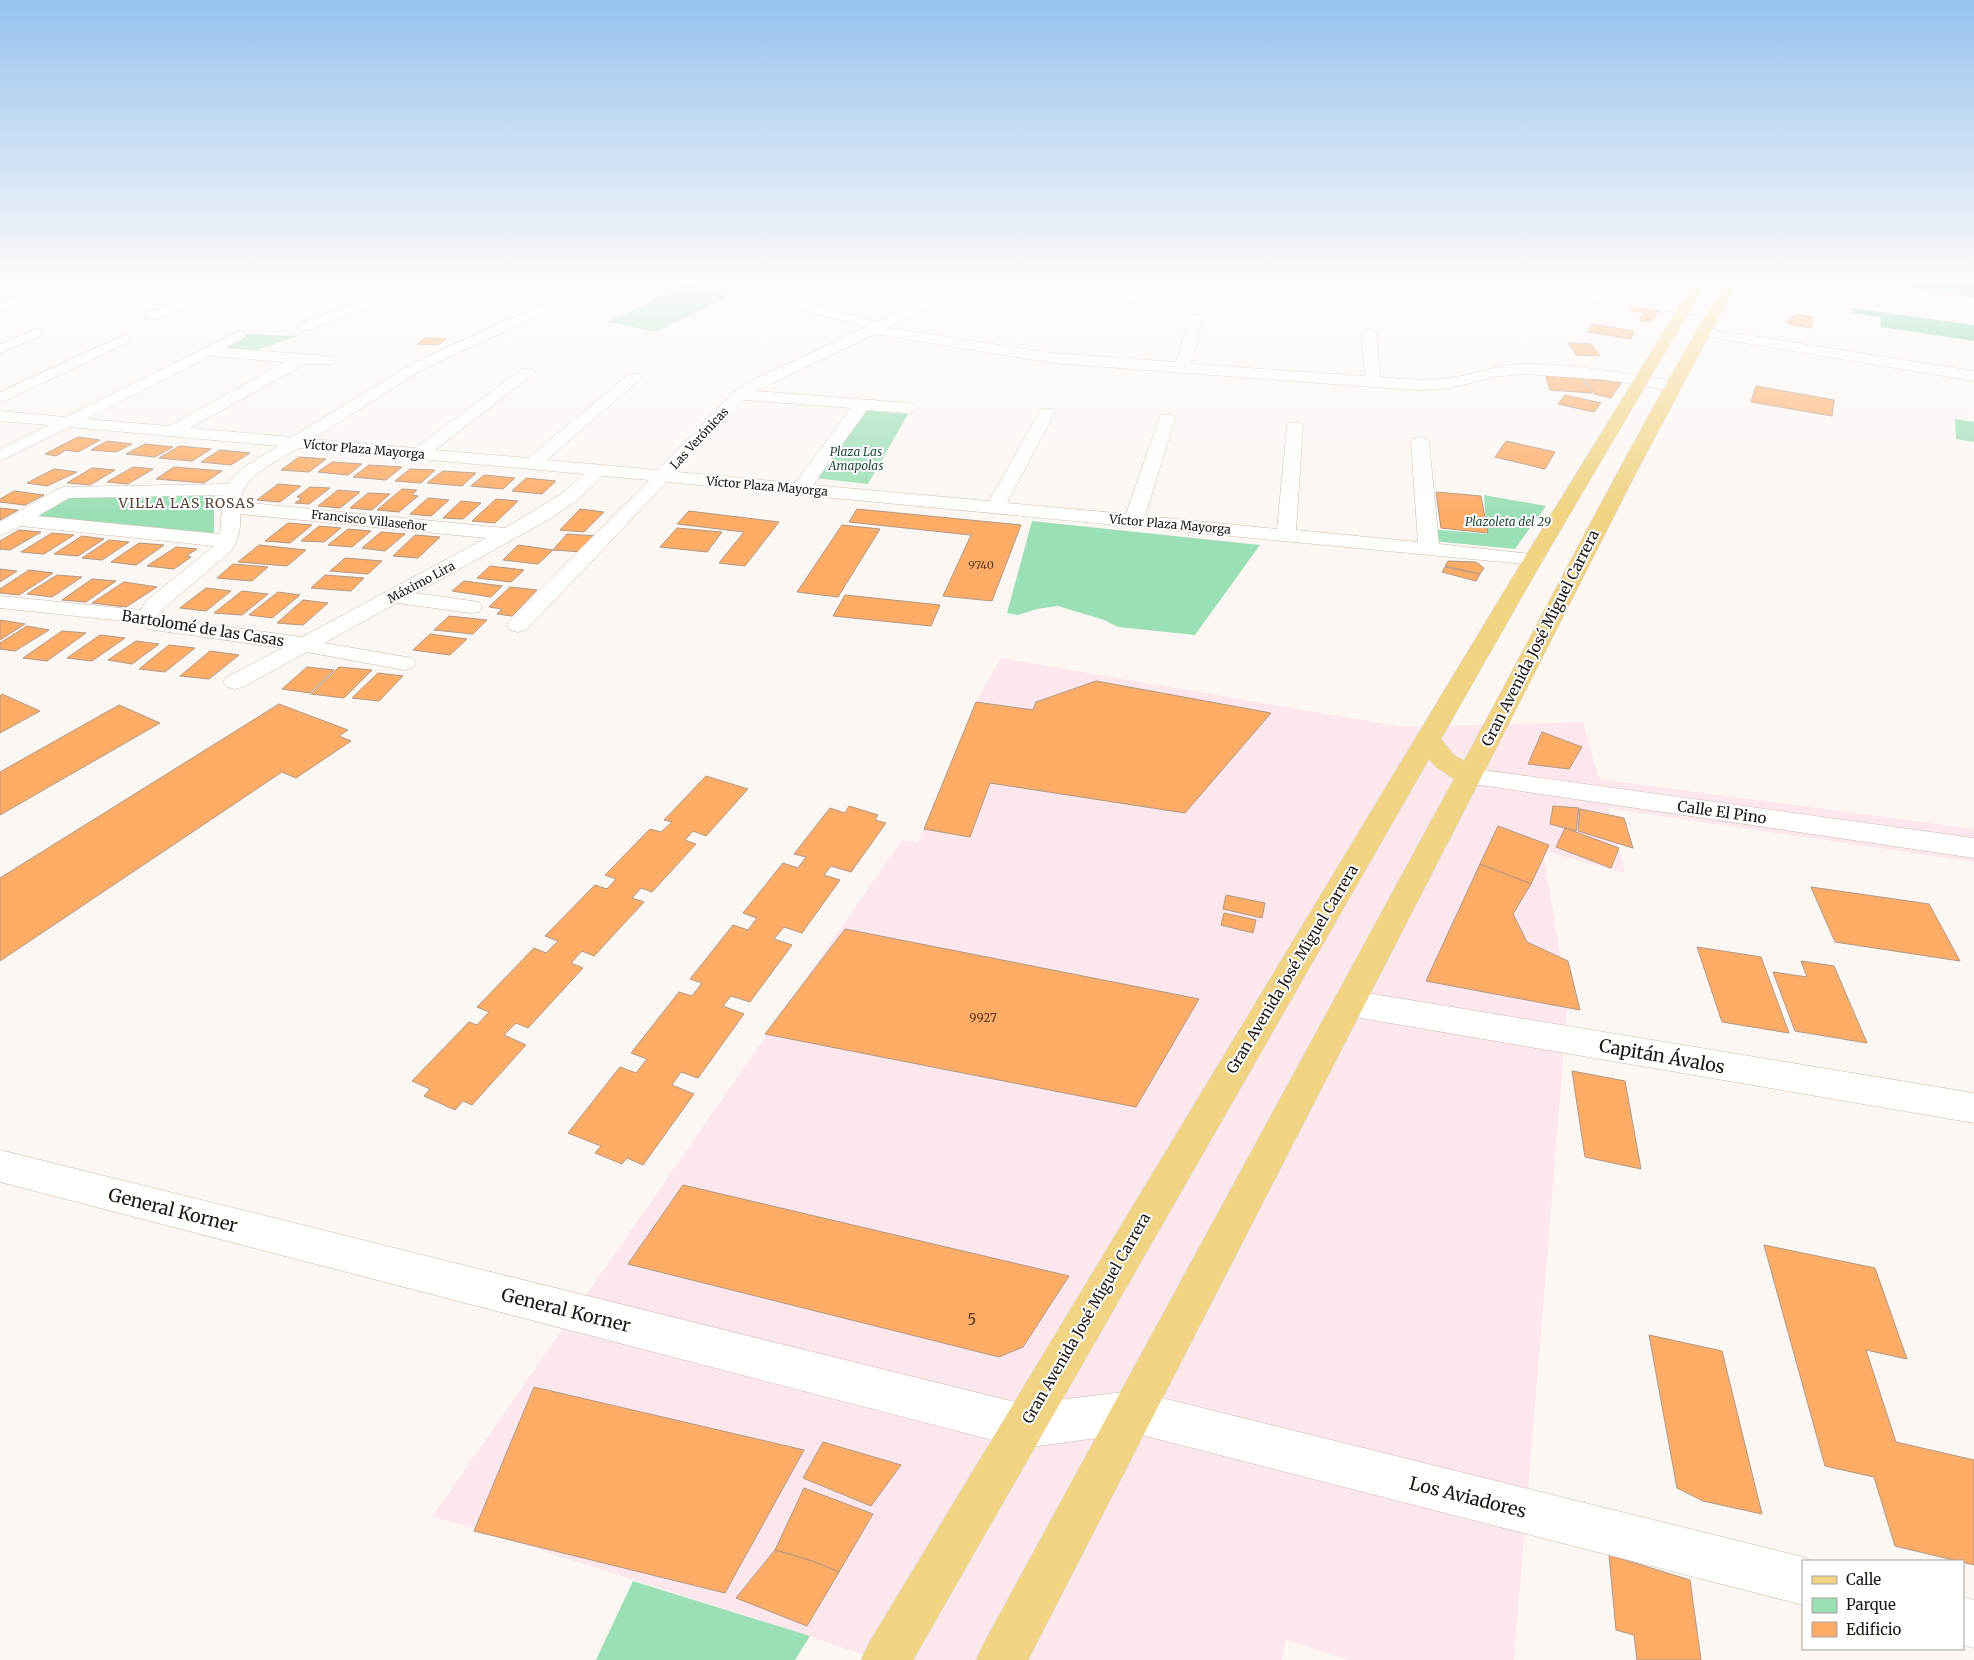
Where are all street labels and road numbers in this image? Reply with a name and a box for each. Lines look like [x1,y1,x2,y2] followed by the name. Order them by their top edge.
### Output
[667,404,731,472] street label: Las Verónicas
[302,436,426,462] street label: Víctor Plaza Mayorga
[705,473,829,499] street label: Víctor Plaza Mayorga
[310,506,428,534] street label: Francisco Villaseñor
[1108,511,1232,537] street label: Víctor Plaza Mayorga
[1477,527,1603,749] street label: Gran Avenida José Miguel Carrera
[385,558,458,606] street label: Máximo Lira
[120,606,286,650] street label: Bartolomé de las Casas
[1676,796,1768,828] street label: Calle El Pino
[1222,861,1362,1077] street label: Gran Avenida José Miguel Carrera
[1597,1034,1727,1078] street label: Capitán Ávalos
[106,1183,240,1237] street label: General Korner
[1018,1209,1154,1427] street label: Gran Avenida José Miguel Carrera
[499,1283,633,1337] street label: General Korner
[1407,1471,1529,1523] street label: Los Aviadores

